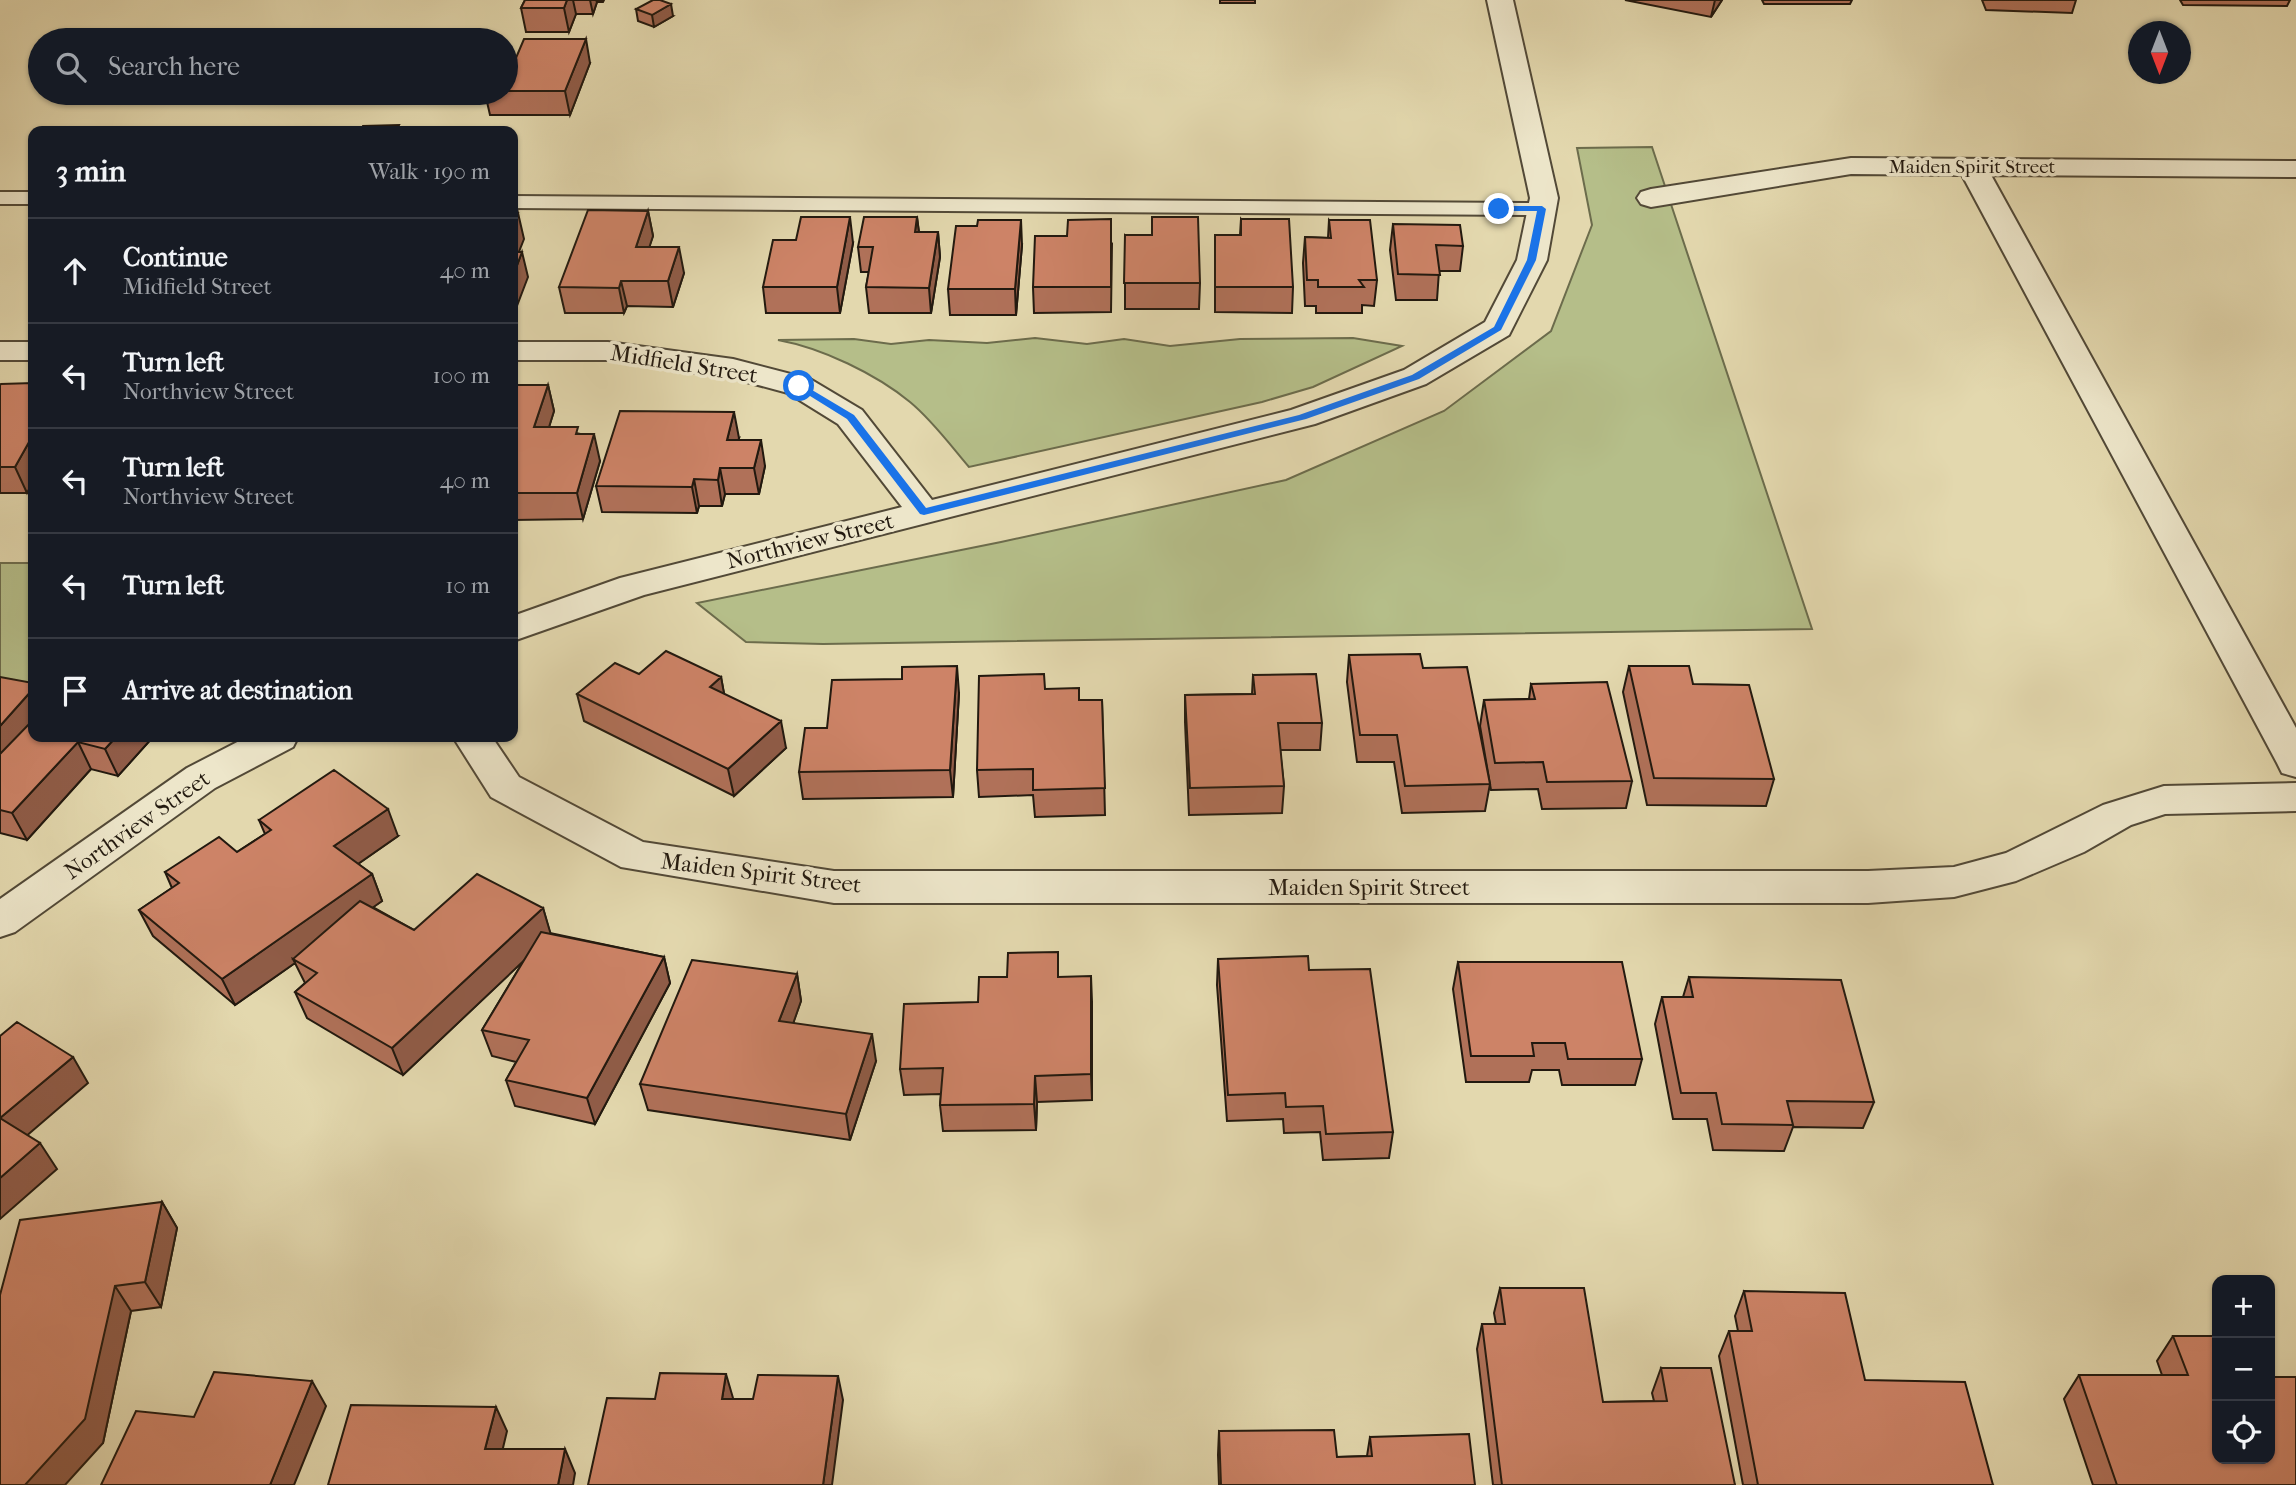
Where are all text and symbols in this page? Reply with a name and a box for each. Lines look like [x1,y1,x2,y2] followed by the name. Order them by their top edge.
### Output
[2128,21,2191,84] north arrow
[28,28,518,105] search box
[52,48,90,86] icon: search
[108,51,240,82] text: Search here
[56,154,126,189] text: 3 min
[1889,156,2056,178] street label: Maiden Spirit Street
[369,158,490,185] text: Walk · 190 m
[1483,193,1514,224] route end
[123,242,228,273] text: Continue
[56,252,94,290] icon: ahead
[440,257,490,284] text: 40 m
[123,273,272,300] text: Midfield Street
[608,339,760,389] street label: Midfield Street
[123,347,224,378] text: Turn left
[56,357,94,395] icon: left
[432,362,490,389] text: 100 m
[783,370,814,401] route start
[123,378,294,405] text: Northview Street
[123,452,224,483] text: Turn left
[56,462,94,500] icon: left
[440,467,490,494] text: 40 m
[123,483,294,510] text: Northview Street
[724,507,896,575] street label: Northview Street
[56,567,94,605] icon: left
[123,570,224,601] text: Turn left
[445,572,490,599] text: 10 m
[56,672,94,710] icon: arrive
[123,675,353,706] text: Arrive at destination
[59,765,215,885] street label: Northview Street
[659,847,863,899] street label: Maiden Spirit Street
[1268,874,1470,901] street label: Maiden Spirit Street
[2212,1275,2275,1464] map controls
[2212,1275,2275,1338] button: +
[2212,1338,2275,1401] button: −
[2212,1401,2275,1464] button: locate

